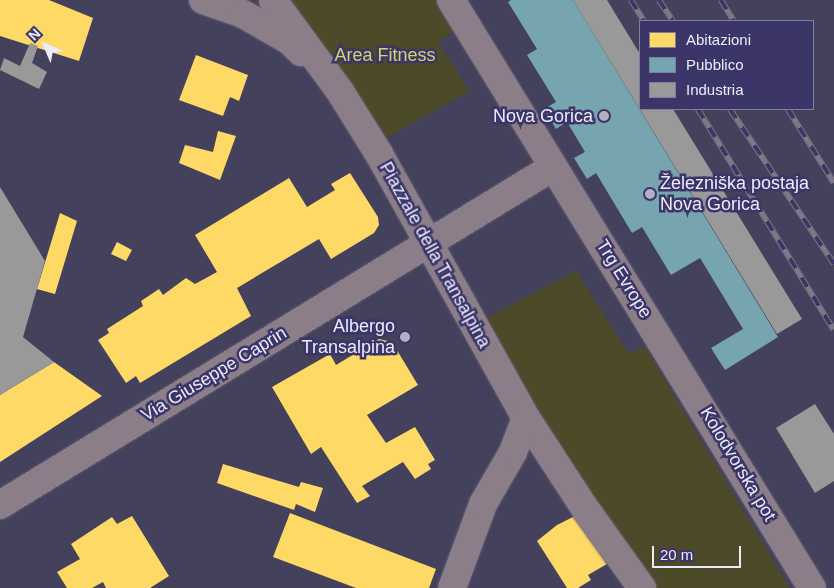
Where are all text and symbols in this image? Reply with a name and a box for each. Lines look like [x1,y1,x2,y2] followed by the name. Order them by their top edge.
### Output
[20,20,70,70] north arrow
[639,20,814,110] legend
[25,25,44,44] text: N
[686,31,751,48] text: Abitazioni
[334,44,436,66] park label: Area Fitness
[686,56,744,73] text: Pubblico
[686,81,744,98] text: Industria
[493,105,593,127] place label: Nova Gorica
[597,109,611,123] marker: Nova Gorica
[375,158,495,352] street label: Piazzale della Transalpina
[660,173,809,215] place label: Železniška postaja Nova Gorica
[644,188,656,200] marker: Železniška postaja Nova Gorica
[591,236,657,322] street label: Trg Evrope
[302,316,395,358] place label: Albergo Transalpina
[137,322,291,426] street label: Via Giuseppe Caprin
[399,331,411,343] marker: Albergo Transalpina
[696,403,780,525] street label: Kolodvorska pot
[654,536,743,568] scale bar
[660,546,693,563] text: 20 m

